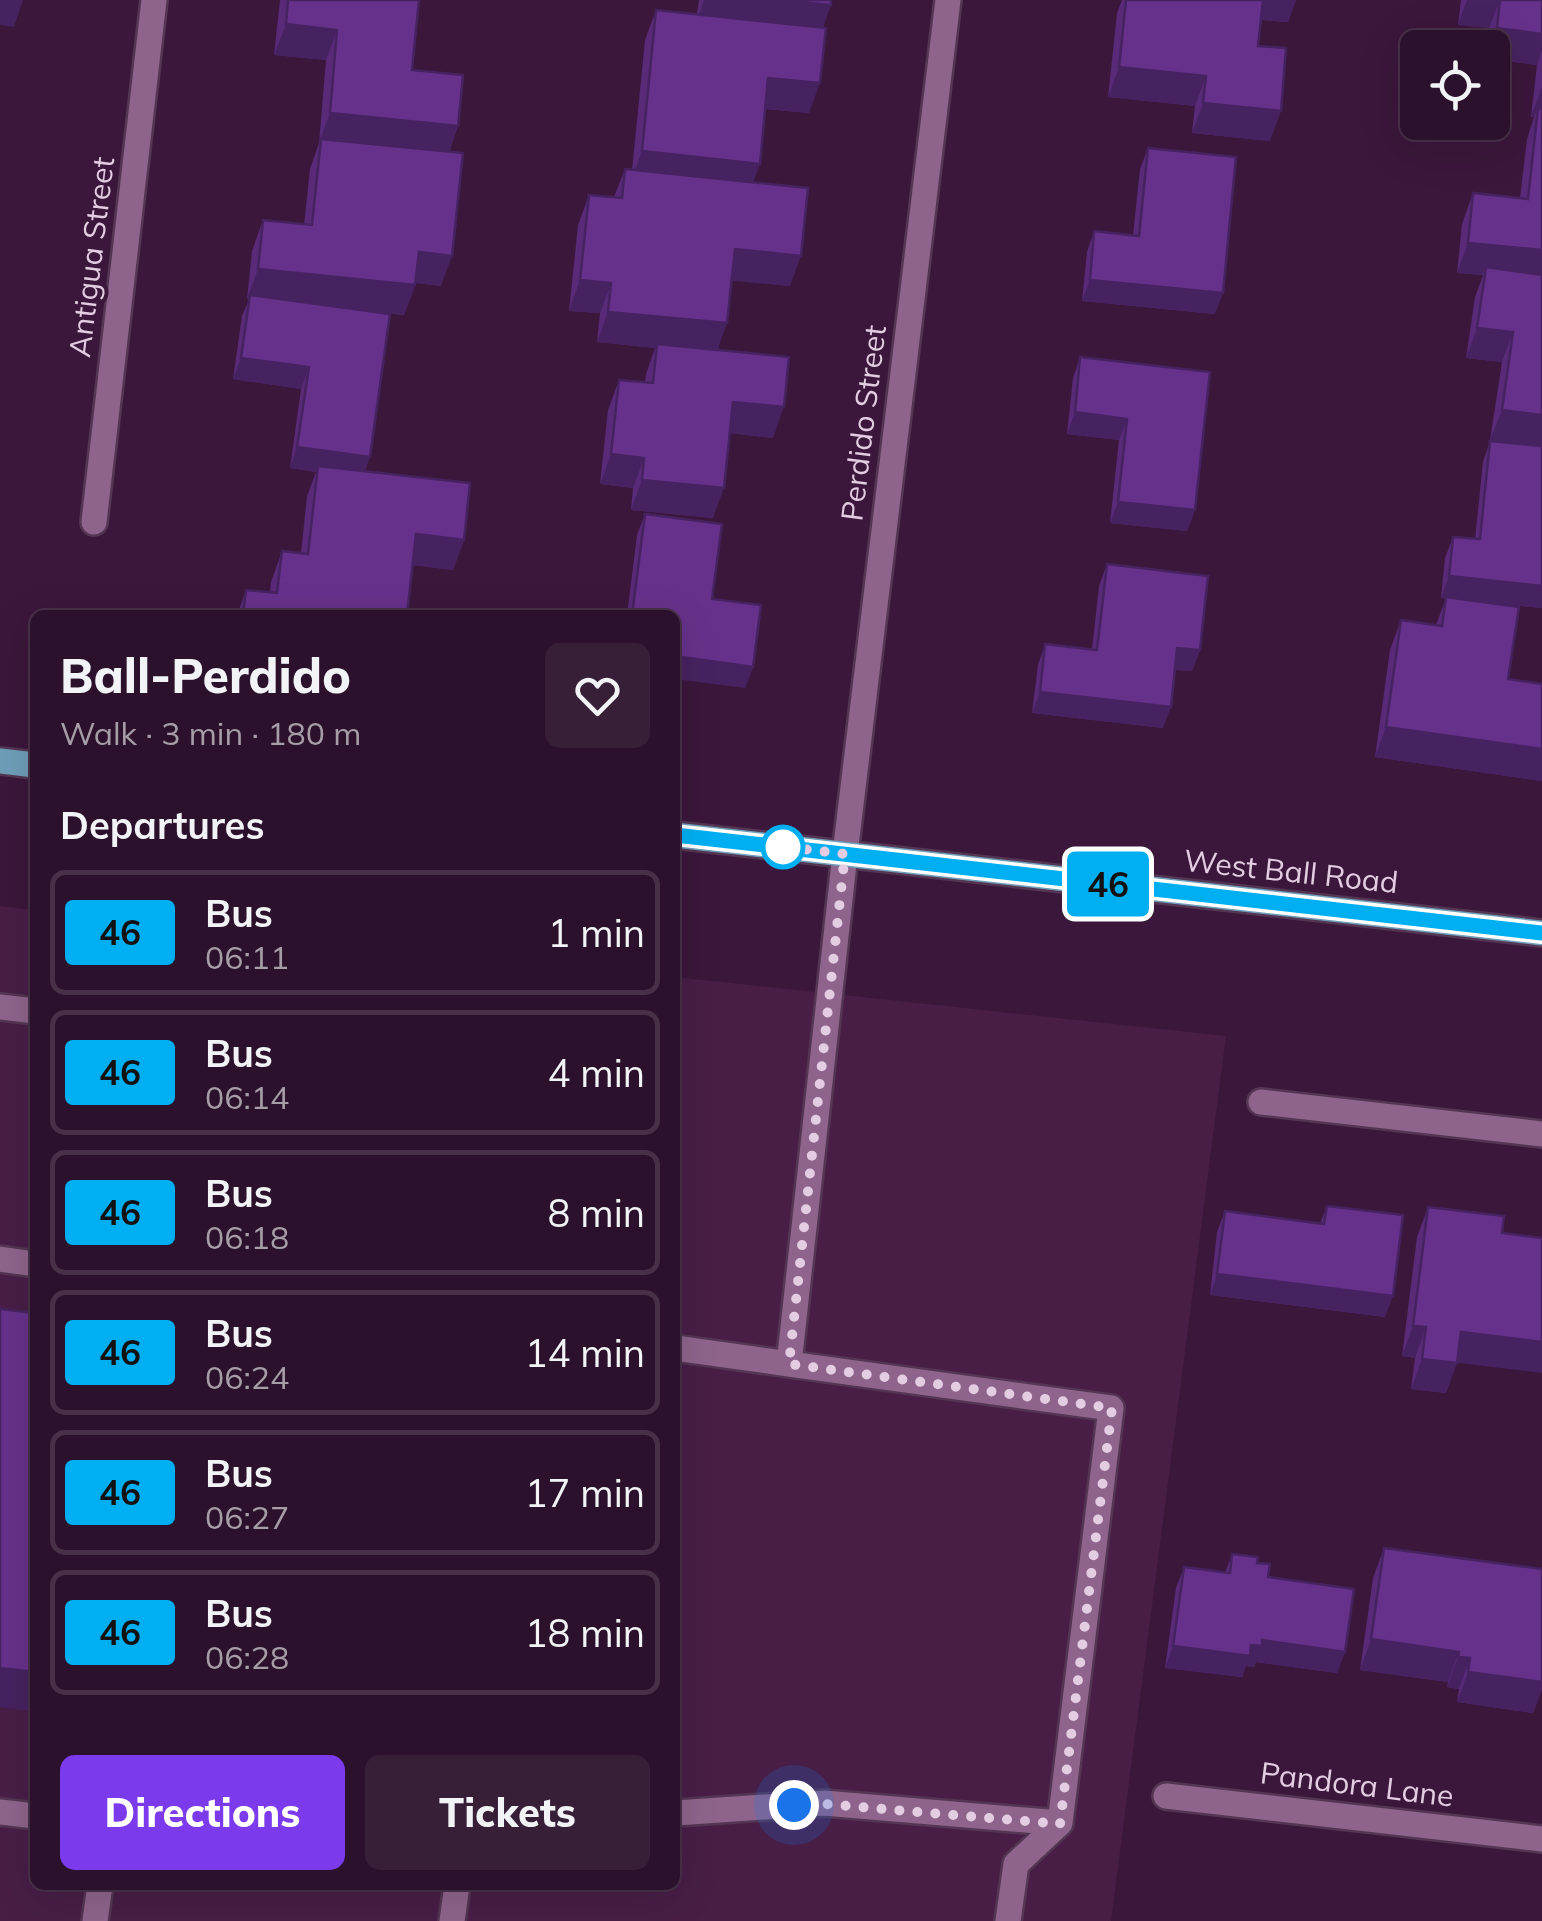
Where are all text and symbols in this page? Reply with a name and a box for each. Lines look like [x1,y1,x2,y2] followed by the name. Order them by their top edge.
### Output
[1400,30,1510,140] map controls
[1400,30,1510,140] button: locate
[60,155,122,359] street label: Antigua Street
[832,323,894,523] street label: Perdido Street
[545,643,650,748] button: heart
[60,645,351,705] text: Ball-Perdido
[60,713,361,753] text: Walk · 3 min · 180 m
[60,801,264,849] text: Departures
[762,826,804,868] unlabelled marker
[1182,841,1400,901] street label: West Ball Road
[1063,852,1153,916] line badge: 46
[1087,862,1129,906] text: 46
[205,889,273,937] text: Bus
[548,909,645,957] text: 1 min
[99,910,141,954] text: 46
[205,937,289,977] text: 06:11
[205,1029,273,1077] text: Bus
[548,1049,645,1097] text: 4 min
[99,1050,141,1094] text: 46
[205,1077,289,1117] text: 06:14
[205,1169,273,1217] text: Bus
[548,1189,645,1237] text: 8 min
[99,1190,141,1234] text: 46
[205,1217,289,1257] text: 06:18
[205,1309,273,1357] text: Bus
[525,1329,645,1377] text: 14 min
[99,1330,141,1374] text: 46
[205,1357,289,1397] text: 06:24
[205,1449,273,1497] text: Bus
[525,1469,645,1517] text: 17 min
[99,1470,141,1514] text: 46
[205,1497,289,1537] text: 06:27
[205,1589,273,1637] text: Bus
[525,1609,645,1657] text: 18 min
[99,1610,141,1654] text: 46
[205,1637,289,1677] text: 06:28
[1258,1753,1456,1815] street label: Pandora Lane
[60,1755,345,1870] button: Directions
[365,1755,650,1870] button: Tickets
[769,1780,819,1830] your location

